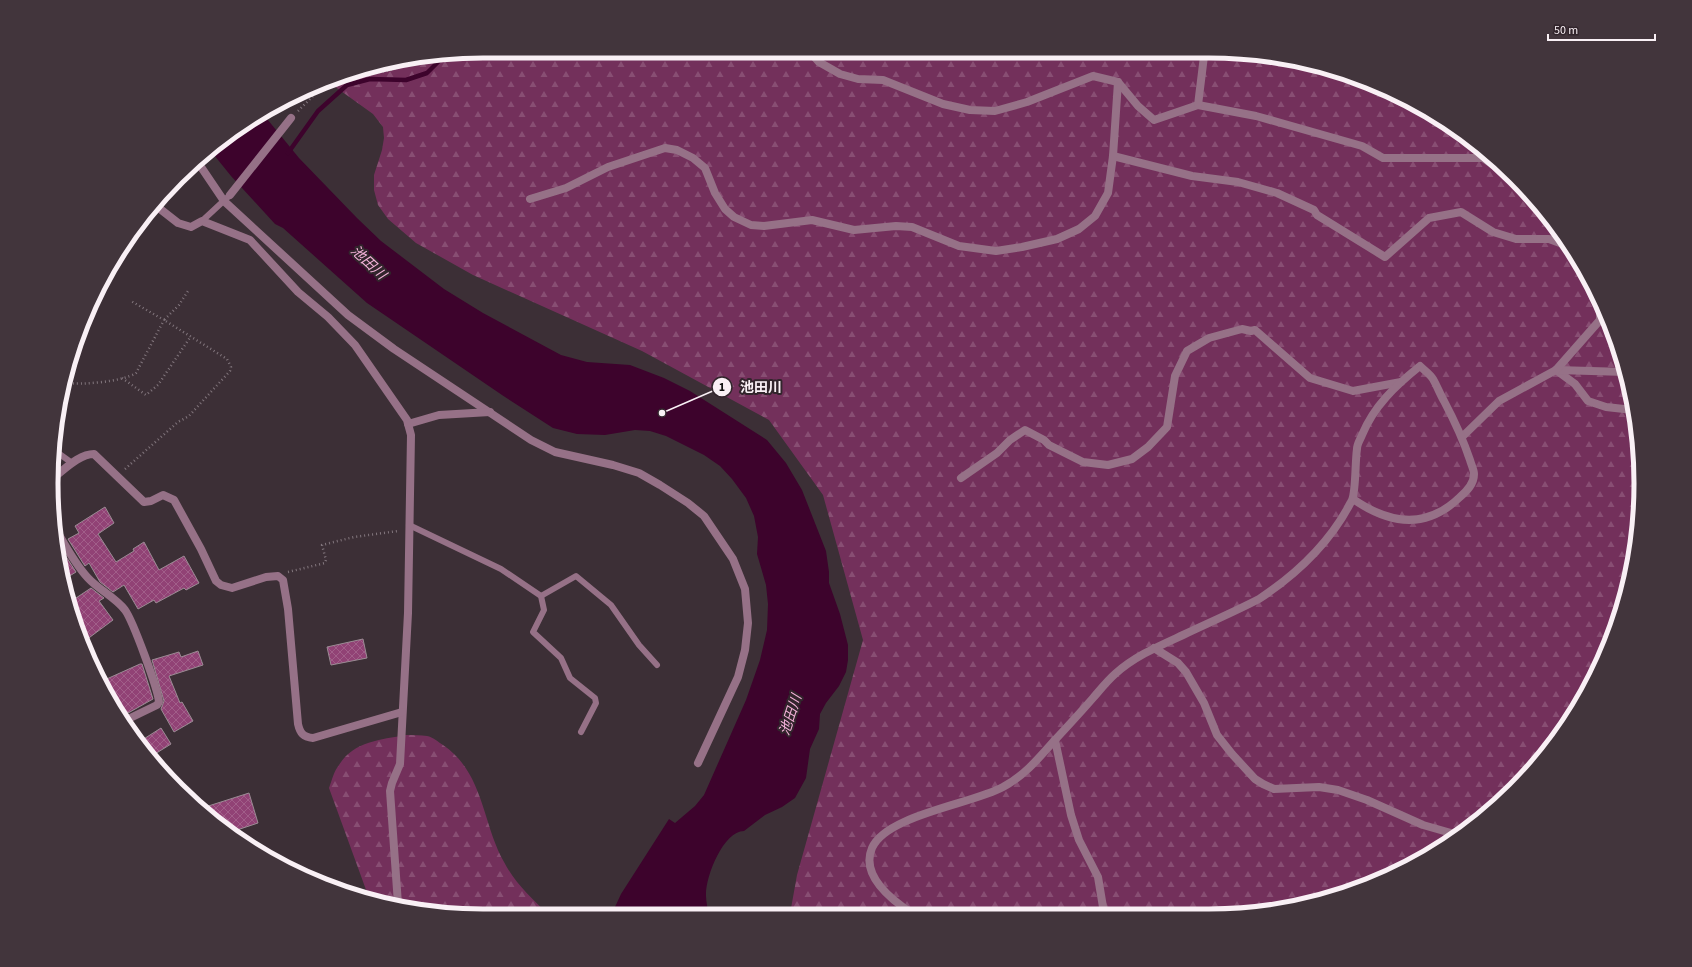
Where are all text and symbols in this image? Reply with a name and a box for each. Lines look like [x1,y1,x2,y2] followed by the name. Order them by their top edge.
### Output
[1548,16,1655,42] scale bar
[1554,22,1578,39] text: 50 m
[346,241,392,286] water label: 池田川
[712,374,790,400] callout: 池田川
[740,378,782,398] text: 池田川
[719,379,725,396] text: 1
[775,690,808,738] water label: 池田川

